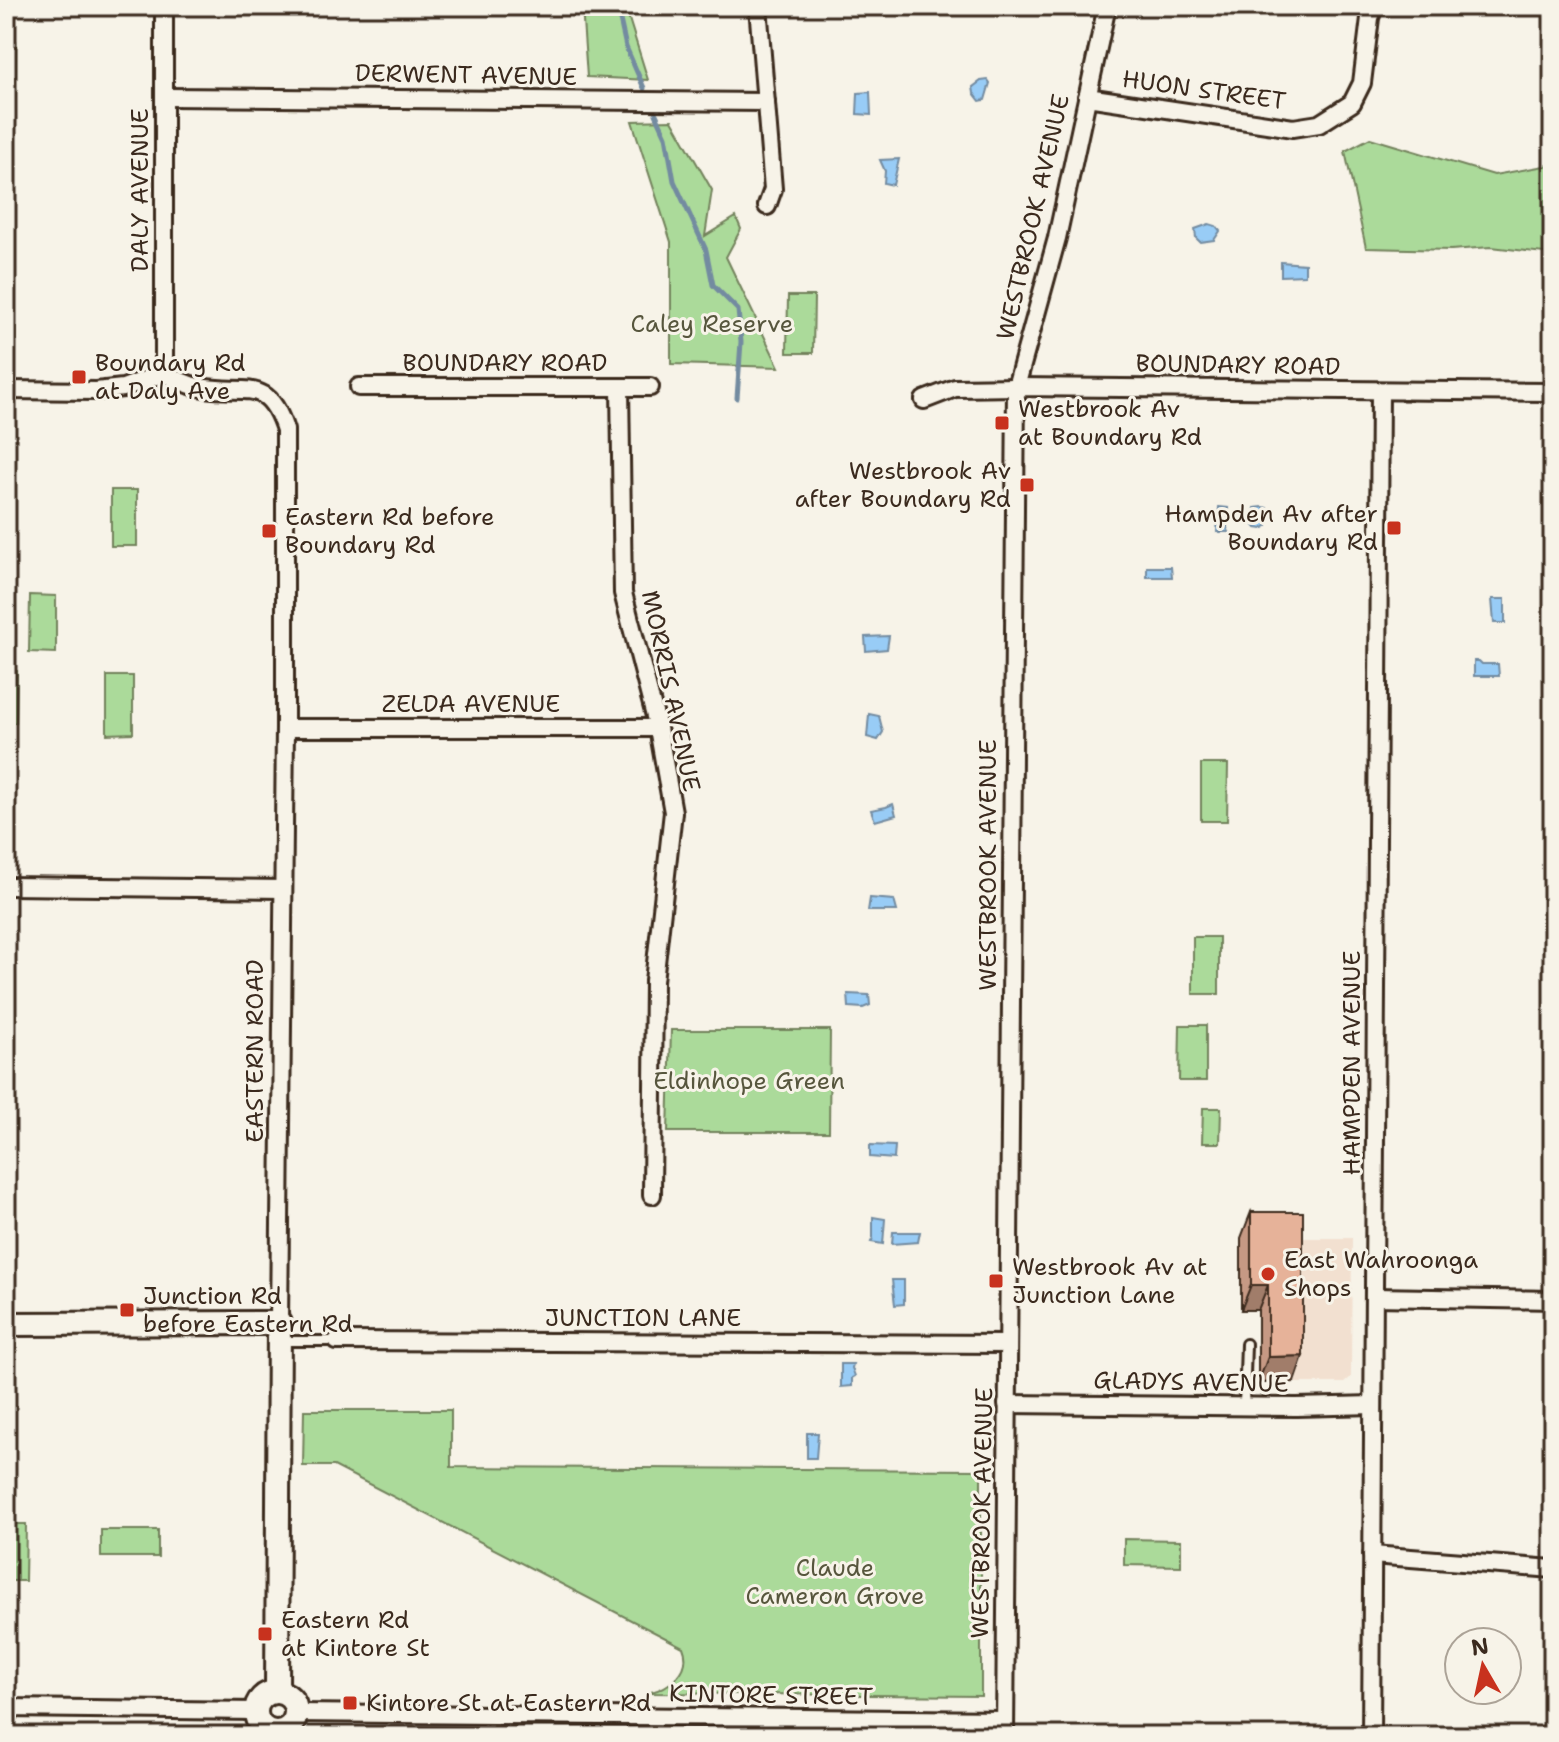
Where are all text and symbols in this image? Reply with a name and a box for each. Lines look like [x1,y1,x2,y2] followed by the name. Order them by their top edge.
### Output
[354,57,578,93] street label: DERWENT AVENUE
[1120,63,1288,117] street label: HUON STREET
[989,91,1077,343] street label: WESTBROOK AVENUE
[124,108,156,272] street label: DALY AVENUE
[631,308,793,340] park label: Caley Reserve
[95,347,246,407] place label: Boundary Rd at Daly Ave
[403,347,607,379] street label: BOUNDARY ROAD
[1135,347,1341,383] street label: BOUNDARY ROAD
[70,368,88,386] marker: Boundary Rd at Daly Ave
[1018,393,1202,453] place label: Westbrook Av at Boundary Rd
[993,414,1011,432] marker: Westbrook Av at Boundary Rd
[795,455,1011,515] place label: Westbrook Av after Boundary Rd
[1018,476,1036,494] marker: Westbrook Av after Boundary Rd
[1164,498,1378,558] place label: Hampden Av after Boundary Rd
[285,501,495,561] place label: Eastern Rd before Boundary Rd
[1385,519,1403,537] marker: Hampden Av after Boundary Rd
[260,522,278,540] marker: Eastern Rd before Boundary Rd
[634,587,708,795] street label: MORRIS AVENUE
[382,688,560,720] street label: ZELDA AVENUE
[972,739,1004,991] street label: WESTBROOK AVENUE
[1336,950,1368,1176] street label: HAMPDEN AVENUE
[239,959,271,1143] street label: EASTERN ROAD
[653,1065,845,1097] park label: Eldinhope Green
[1284,1244,1478,1304] place label: East Wahroonga Shops
[1012,1251,1208,1311] place label: Westbrook Av at Junction Lane
[1259,1265,1277,1283] marker: East Wahroonga Shops
[987,1272,1005,1290] marker: Westbrook Av at Junction Lane
[143,1280,353,1340] place label: Junction Rd before Eastern Rd
[118,1301,136,1319] marker: Junction Rd before Eastern Rd
[545,1302,741,1334] street label: JUNCTION LANE
[1093,1364,1289,1400] street label: GLADYS AVENUE
[964,1387,1000,1639] street label: WESTBROOK AVENUE
[745,1552,925,1612] park label: Claude Cameron Grove
[281,1604,430,1664] place label: Eastern Rd at Kintore St
[256,1625,274,1643] marker: Eastern Rd at Kintore St
[1443,1626,1523,1706] north arrow
[1469,1631,1491,1662] text: N
[669,1677,874,1713] street label: KINTORE STREET
[366,1687,651,1719] place label: Kintore St at Eastern Rd
[341,1694,359,1712] marker: Kintore St at Eastern Rd

